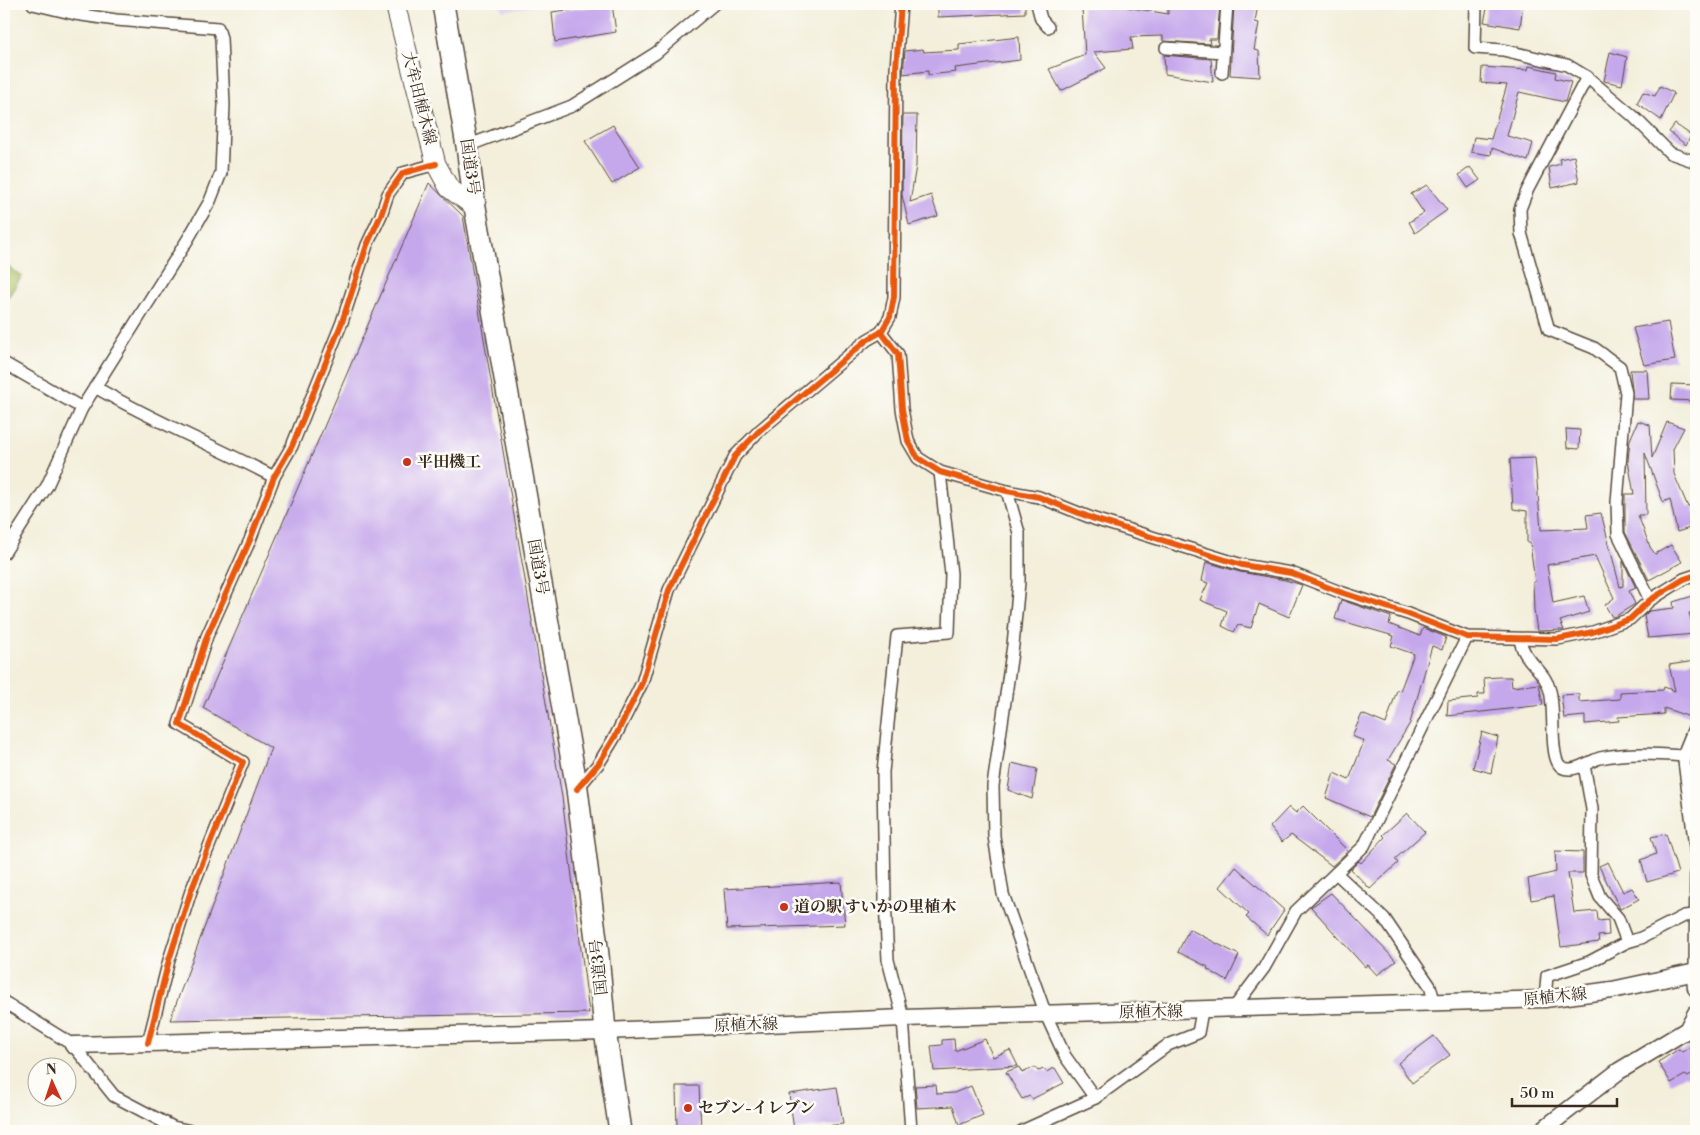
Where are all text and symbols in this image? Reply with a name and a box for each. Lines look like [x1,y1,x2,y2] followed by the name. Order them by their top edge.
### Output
[398,49,440,147] street label: 大牟田植木線
[456,137,484,197] street label: 国道3号
[417,452,481,472] place label: 平田機工
[401,456,413,468] marker: 平田機工
[523,537,553,597] street label: 国道3号
[794,897,957,917] place label: 道の駅 すいかの里植木
[778,901,790,913] marker: 道の駅 すいかの里植木
[586,938,612,996] street label: 国道3号
[1522,984,1588,1010] street label: 原植木線
[1119,1001,1183,1023] street label: 原植木線
[714,1014,778,1036] street label: 原植木線
[28,1058,78,1108] north arrow
[45,1061,57,1079] text: N
[1512,1075,1618,1107] scale bar
[1520,1084,1554,1103] text: 50 m
[698,1098,815,1118] place label: セブン-イレブン
[682,1102,694,1114] marker: セブン-イレブン

